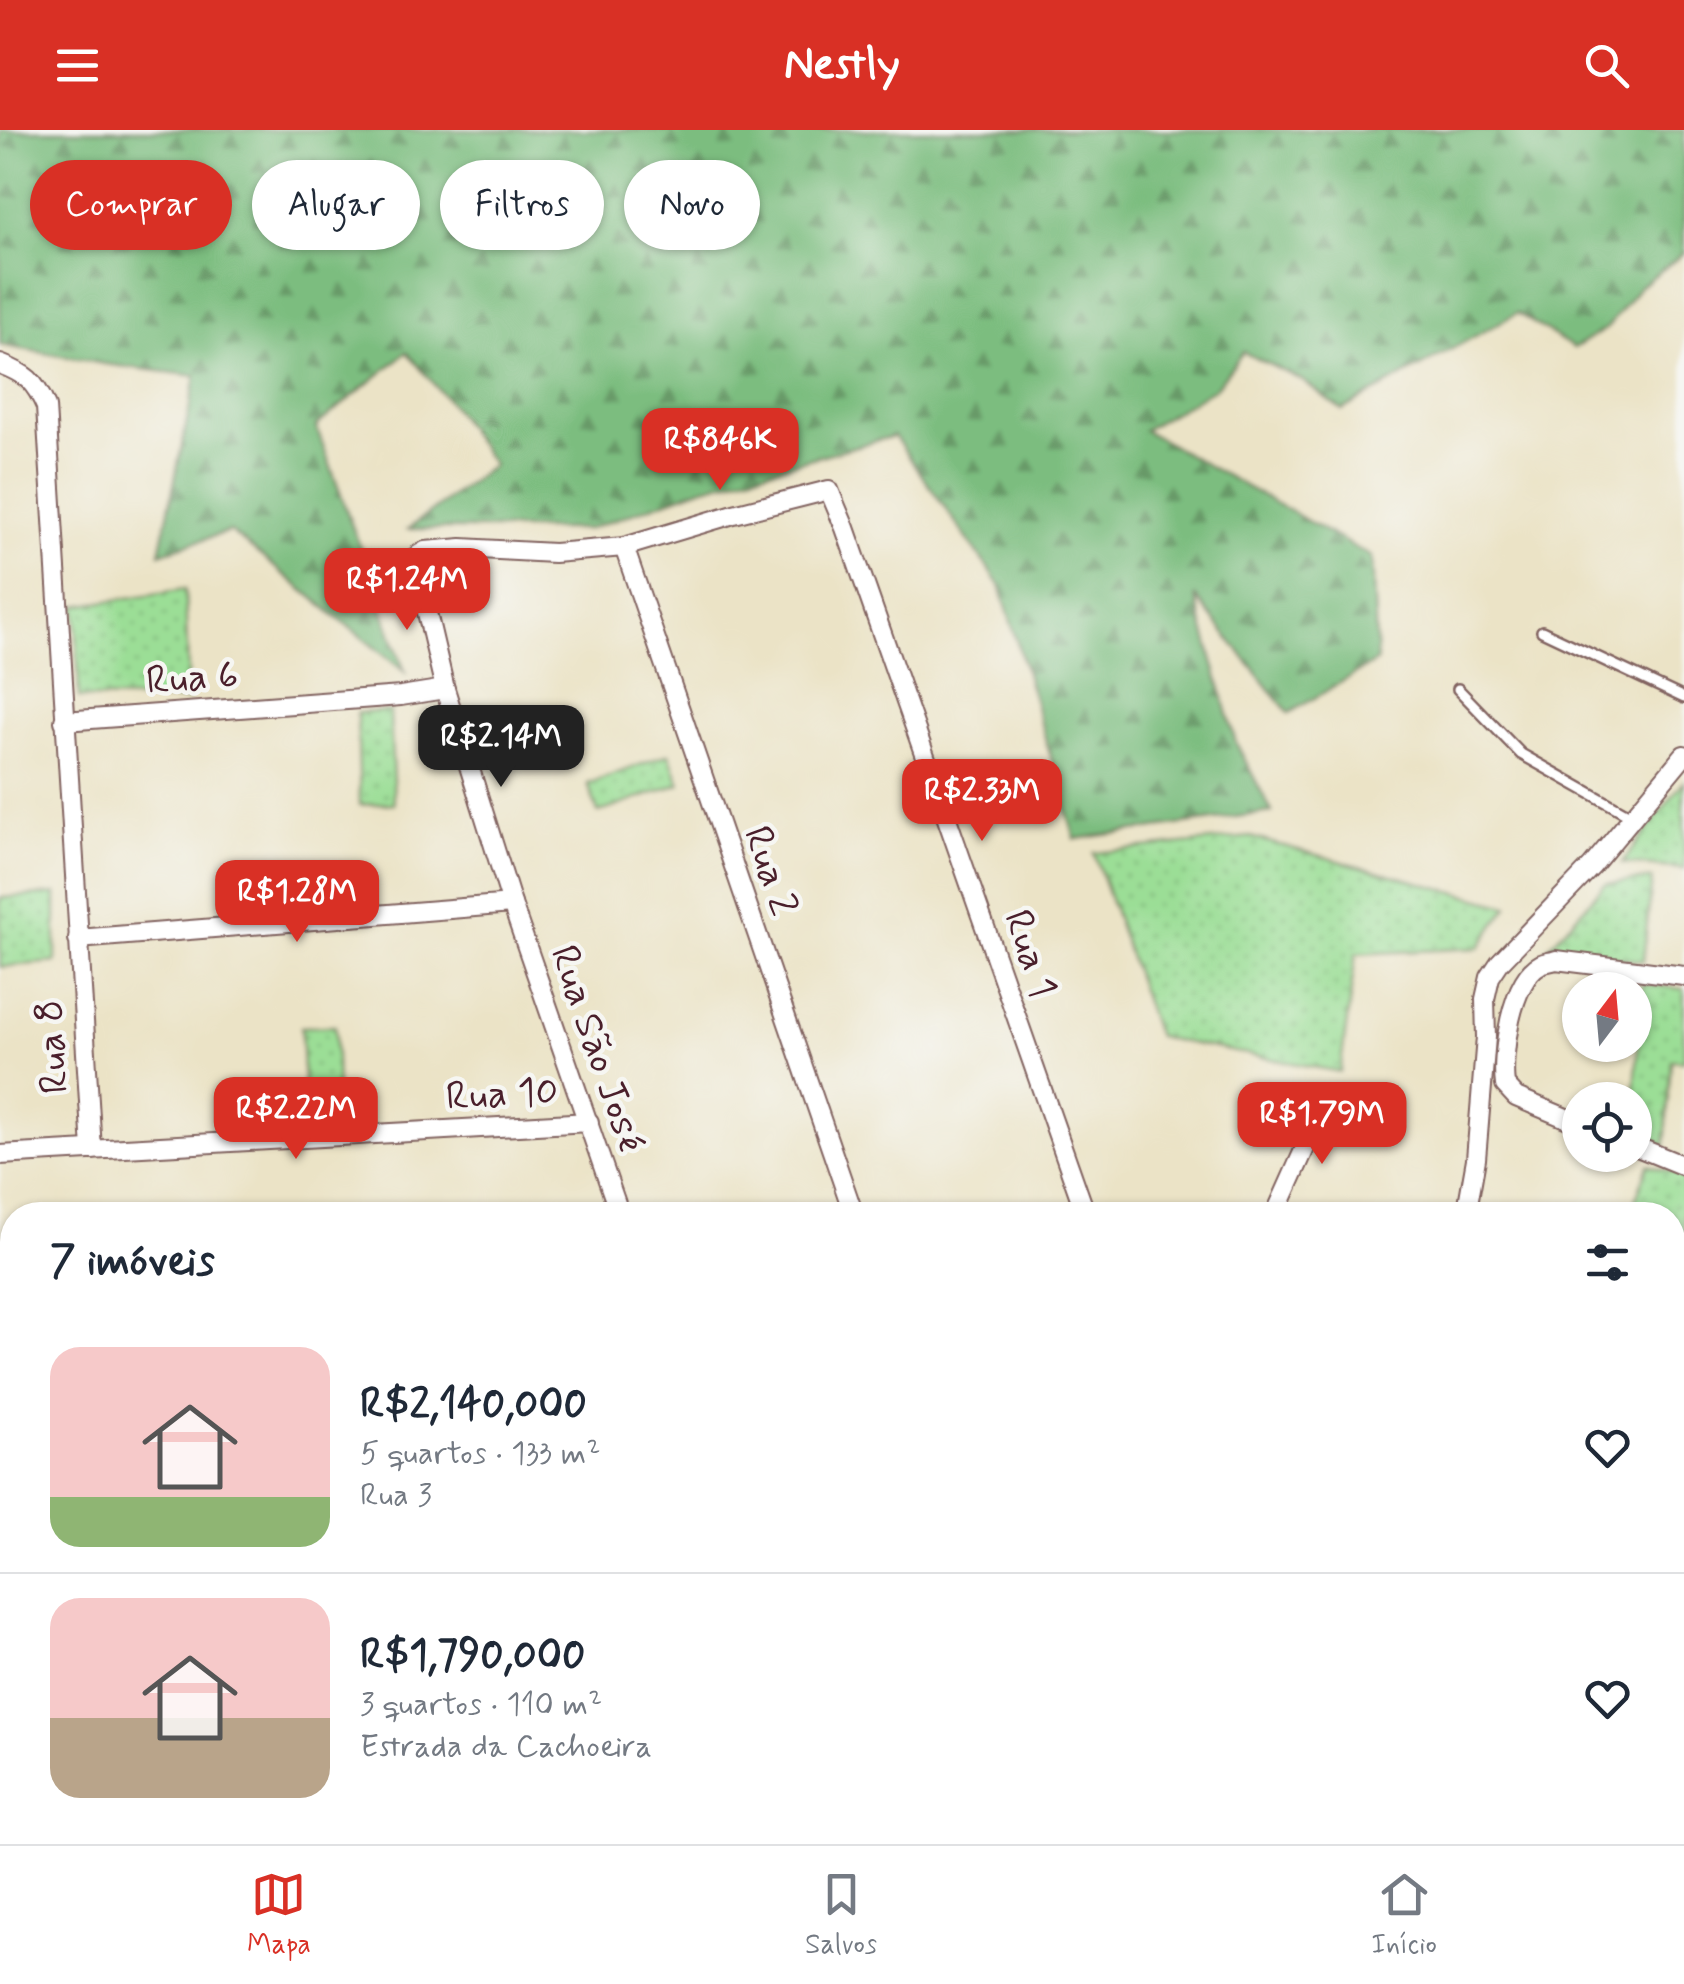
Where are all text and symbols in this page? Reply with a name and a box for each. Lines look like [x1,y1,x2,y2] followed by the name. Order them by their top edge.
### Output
[784,36,900,95] text: Nestly
[50,38,105,93] icon: menu
[1579,38,1634,93] icon: search
[30,160,232,250] chip: Comprar
[252,160,420,250] chip: Alugar
[440,160,604,250] chip: Filtros
[624,160,760,250] chip: Novo
[639,408,801,493] pin: R$846K
[664,419,776,461] text: R$846K
[315,548,499,633] pin: R$1.24M
[346,559,468,601] text: R$1.24M
[144,650,240,708] street label: Rua 6
[409,705,593,790] pin: R$2.14M
[440,716,562,758] text: R$2.14M
[890,759,1074,844] pin: R$2.33M
[924,770,1040,812] text: R$2.33M
[730,819,809,923] street label: Rua 2
[205,860,389,945] pin: R$1.28M
[237,871,357,913] text: R$1.28M
[990,903,1068,1005] street label: Rua 1
[537,939,656,1159] street label: Rua São José
[1562,972,1652,1062] north arrow
[1562,972,1652,1172] map controls
[24,998,82,1096] street label: Rua 8
[445,1066,560,1124] street label: Rua 10
[204,1077,388,1162] pin: R$2.22M
[1230,1082,1414,1167] pin: R$1.79M
[1562,1082,1652,1172] button: locate
[236,1088,356,1130] text: R$2.22M
[1259,1093,1385,1135] text: R$1.79M
[50,1235,215,1290] text: 7 imóveis
[1580,1235,1635,1290] icon: filters
[360,1378,587,1433] text: R$2,140,000
[130,1387,250,1507] icon: home
[1580,1420,1635,1475] icon: heart
[360,1433,600,1475] text: 5 quartos · 133 m²
[360,1475,432,1517] text: Rua 3
[360,1629,586,1684] text: R$1,790,000
[130,1638,250,1758] icon: home
[1580,1671,1635,1726] icon: heart
[360,1684,602,1726] text: 3 quartos · 110 m²
[360,1726,652,1768] text: Estrada da Cachoeira
[247,1867,311,1964] tab: Mapa
[805,1867,877,1964] tab: Salvos
[1371,1867,1437,1964] tab: Início

